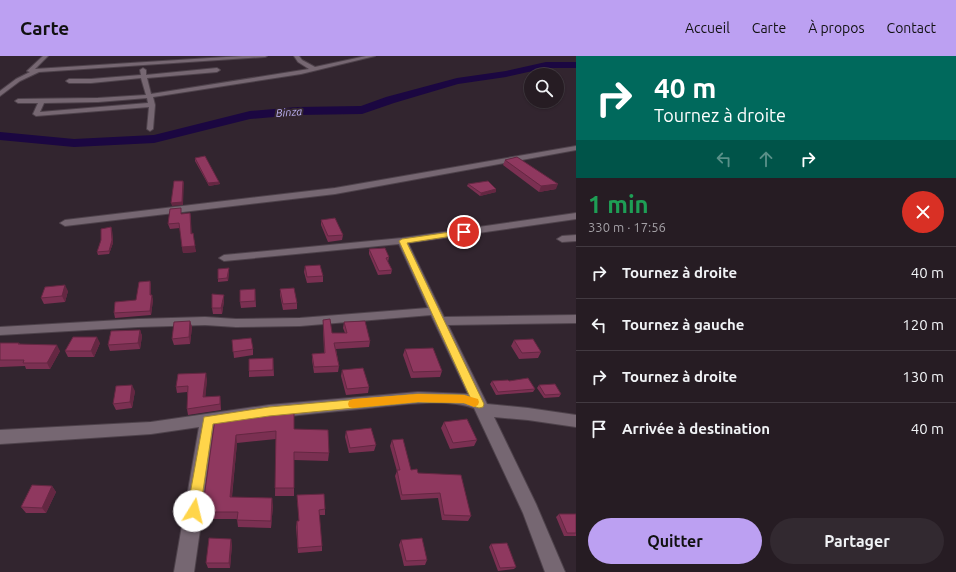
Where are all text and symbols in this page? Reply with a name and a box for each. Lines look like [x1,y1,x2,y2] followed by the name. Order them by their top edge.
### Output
[20,17,69,39] text: Carte
[685,20,730,36] text: Accueil
[752,20,786,36] text: Carte
[808,20,865,36] text: À propos
[887,20,936,36] text: Contact
[524,68,564,108] map controls
[524,68,564,108] button: search
[588,72,640,124] icon: right
[654,72,716,103] text: 40 m
[275,105,303,119] water label: Binza
[654,105,786,125] text: Tournez à droite
[713,148,735,170] icon: left
[755,148,777,170] icon: ahead
[797,148,819,170] icon: right
[588,191,649,218] text: 1 min
[902,191,944,233] button: close
[447,215,481,249] pin
[588,220,666,234] text: 330 m · 17:56
[453,221,475,243] icon: arrive
[588,262,610,284] icon: right
[622,264,737,281] text: Tournez à droite
[911,264,944,281] text: 40 m
[588,314,610,336] icon: left
[622,316,745,333] text: Tournez à gauche
[902,316,944,333] text: 120 m
[588,366,610,388] icon: right
[622,368,737,385] text: Tournez à droite
[902,368,944,385] text: 130 m
[588,418,610,440] icon: arrive
[622,420,770,437] text: Arrivée à destination
[911,420,944,437] text: 40 m
[173,490,215,532] position arrow
[588,518,762,564] button: Quitter
[770,518,944,564] button: Partager

